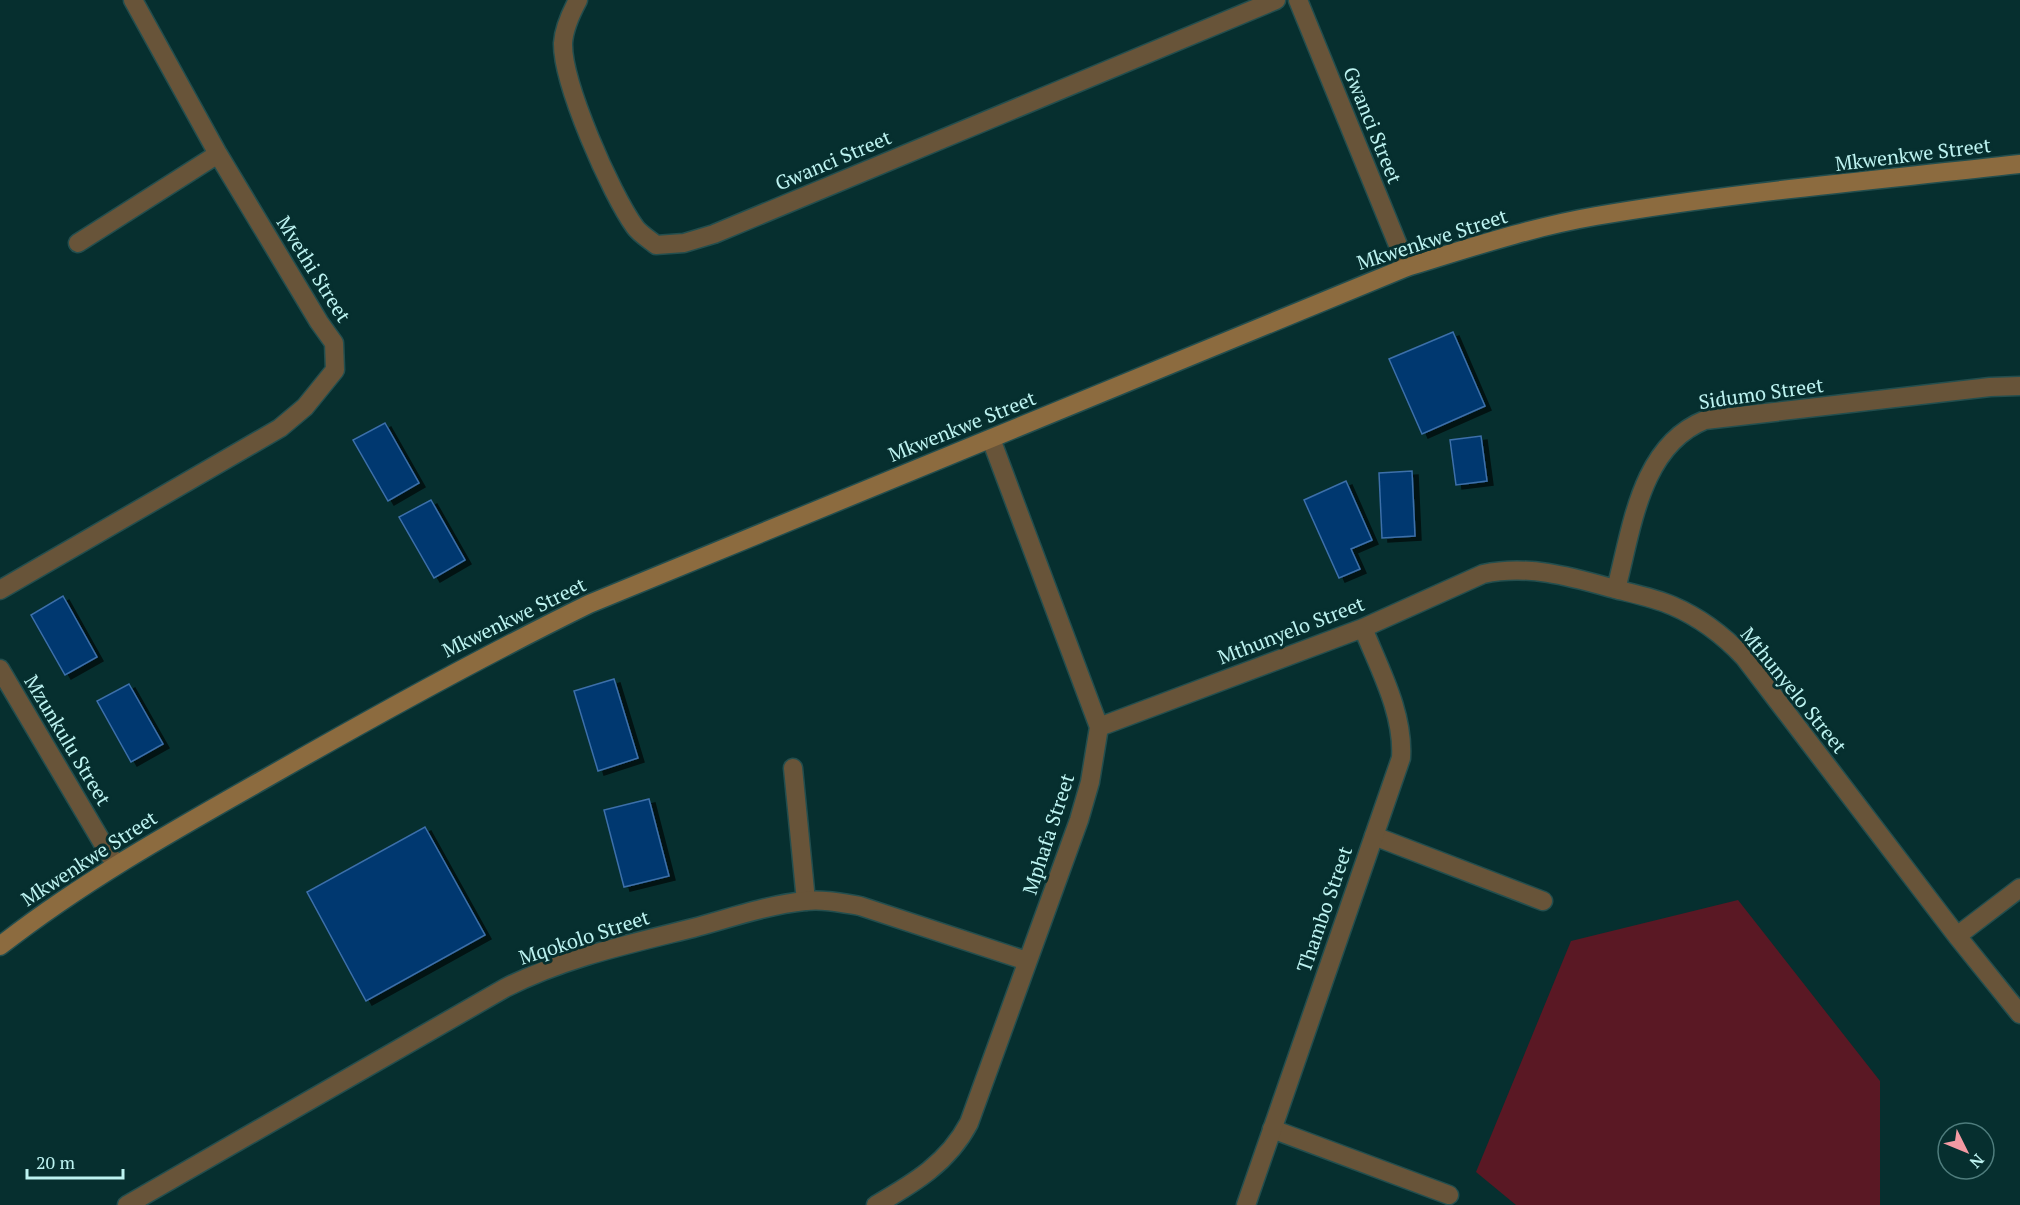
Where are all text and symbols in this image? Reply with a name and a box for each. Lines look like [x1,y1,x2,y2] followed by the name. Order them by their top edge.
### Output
[1337,63,1409,188] street label: Gwanci Street
[771,123,896,197] street label: Gwanci Street
[1834,131,1993,177] street label: Mkwenkwe Street
[1353,202,1511,276] street label: Mkwenkwe Street
[271,211,358,328] street label: Mvethi Street
[1697,371,1826,415] street label: Sidumo Street
[884,384,1040,468] street label: Mkwenkwe Street
[438,570,591,664] street label: Mkwenkwe Street
[1214,589,1369,670] street label: Mthunyelo Street
[1735,621,1854,759] street label: Mthunyelo Street
[18,670,118,811] street label: Mzunkulu Street
[1016,770,1080,898] street label: Mphafa Street
[16,804,163,912] street label: Mkwenkwe Street
[1290,842,1358,976] street label: Thambo Street
[515,903,653,971] street label: Mqokolo Street
[1936,1121,1996,1181] north arrow
[27,1142,123,1180] scale bar
[1965,1149,1989,1173] text: N
[36,1150,76,1174] text: 20 m

